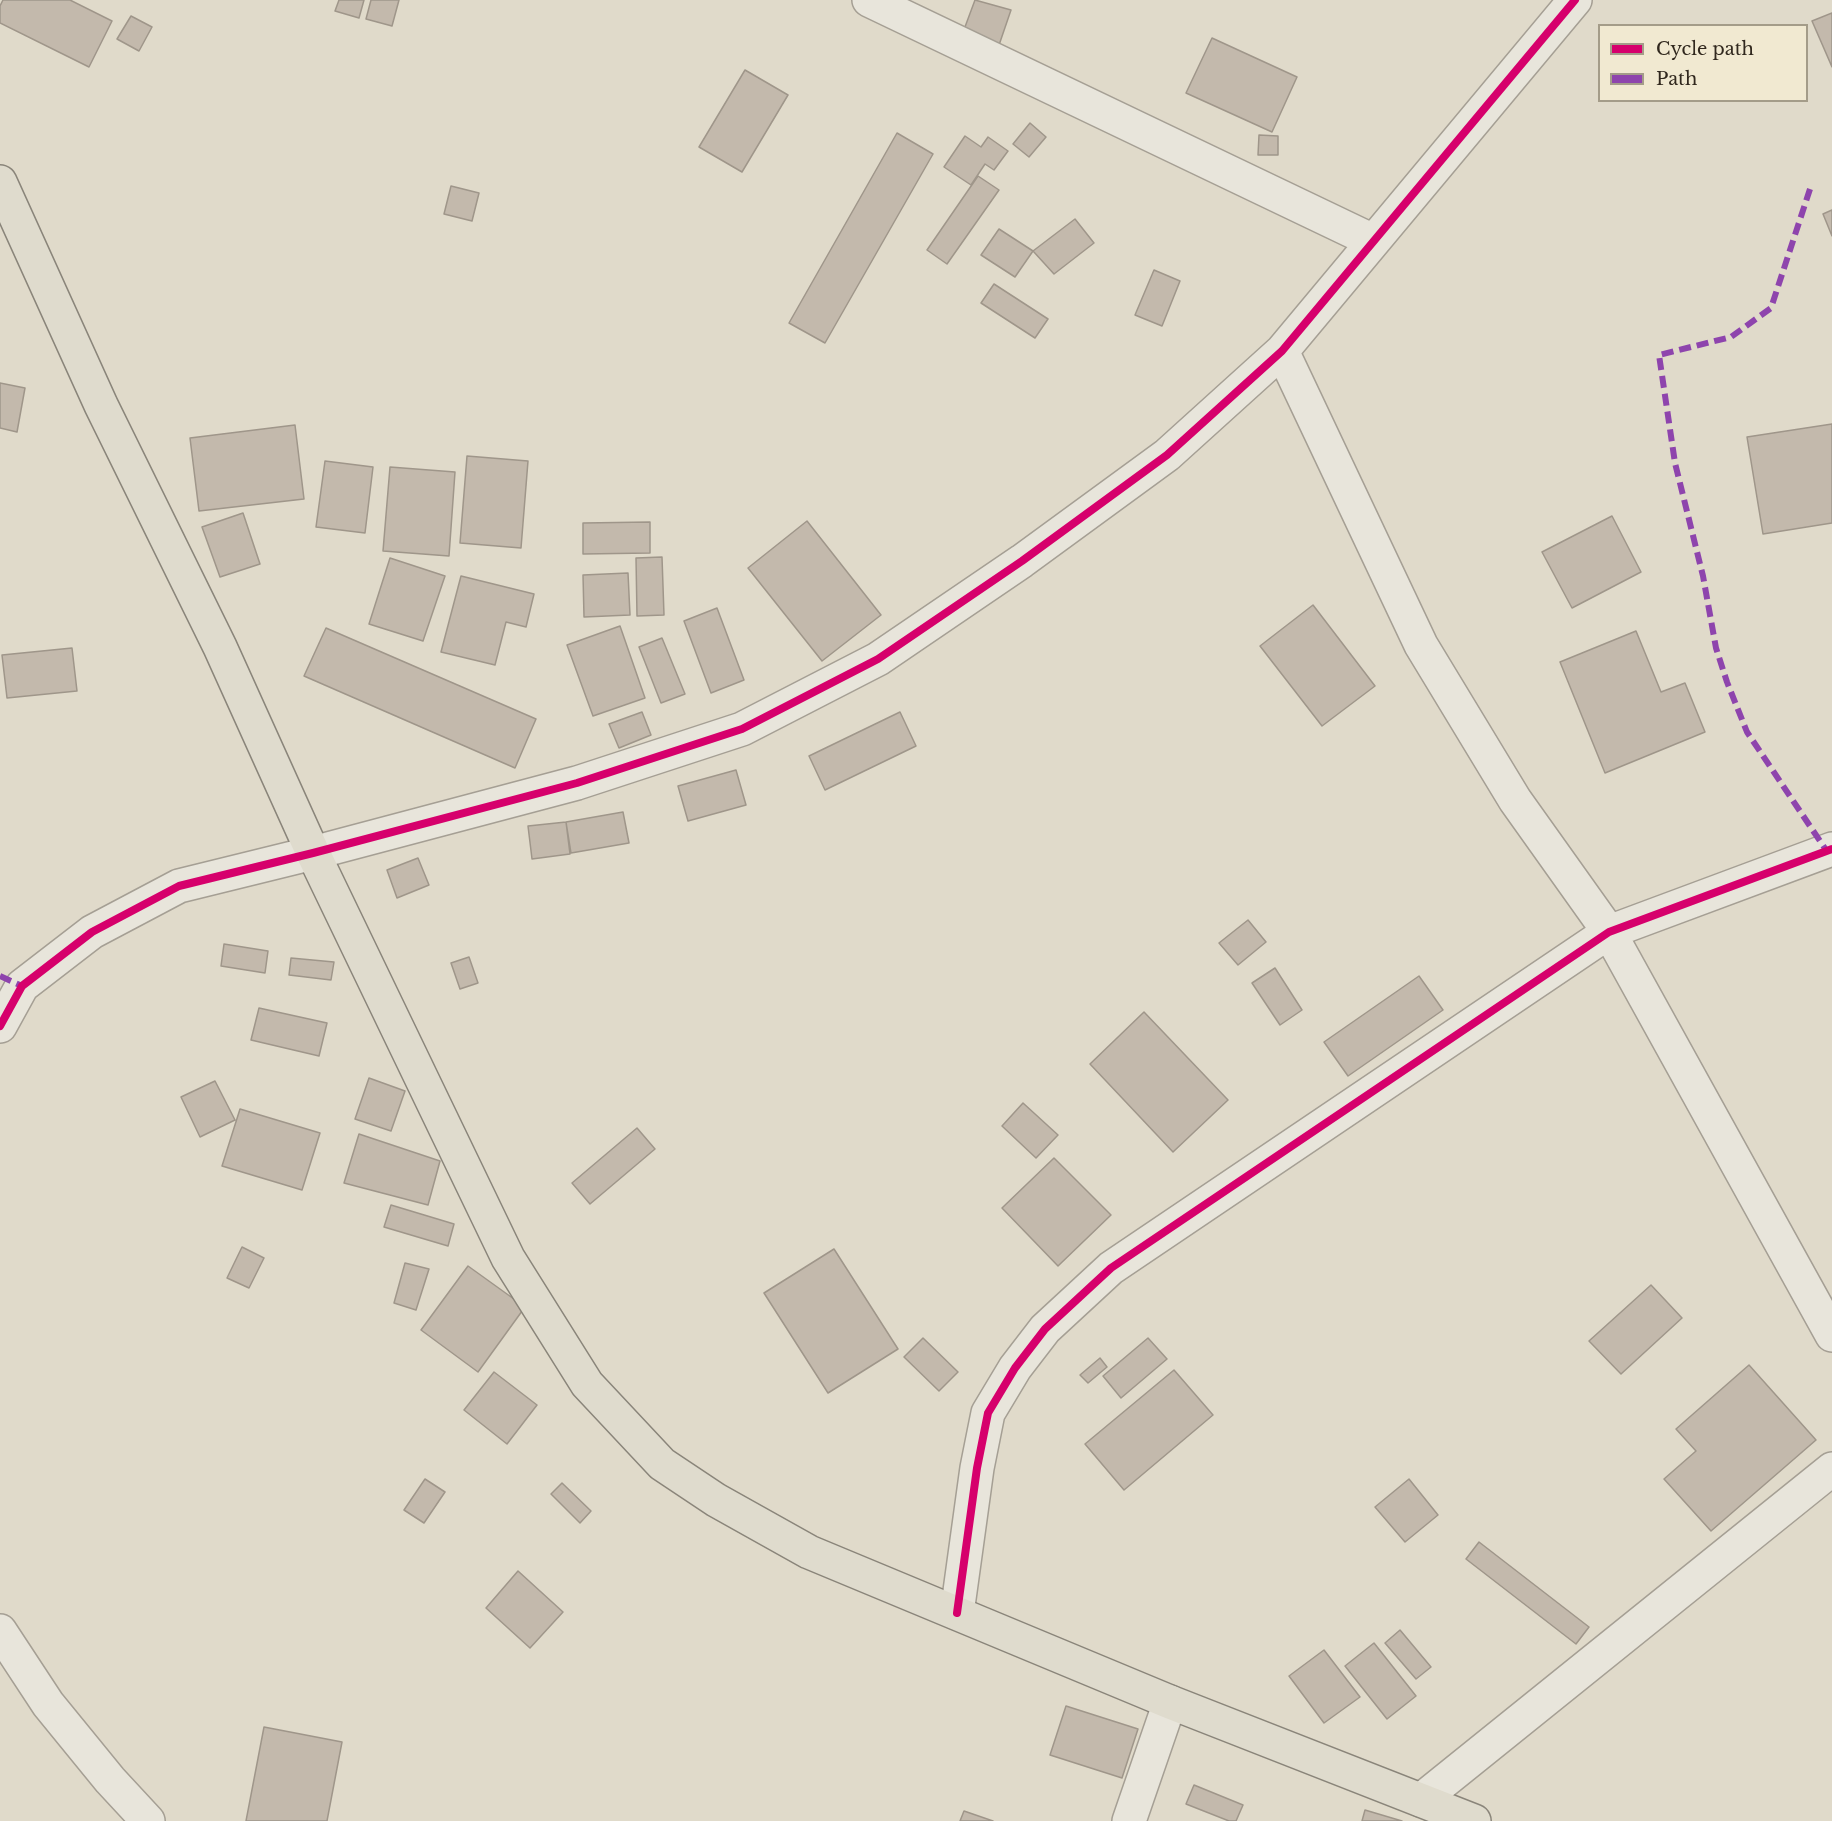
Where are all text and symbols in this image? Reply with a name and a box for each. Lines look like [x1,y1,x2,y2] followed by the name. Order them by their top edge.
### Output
[1598,24,1808,102] legend
[1656,38,1754,60] text: Cycle path
[1656,68,1697,90] text: Path

